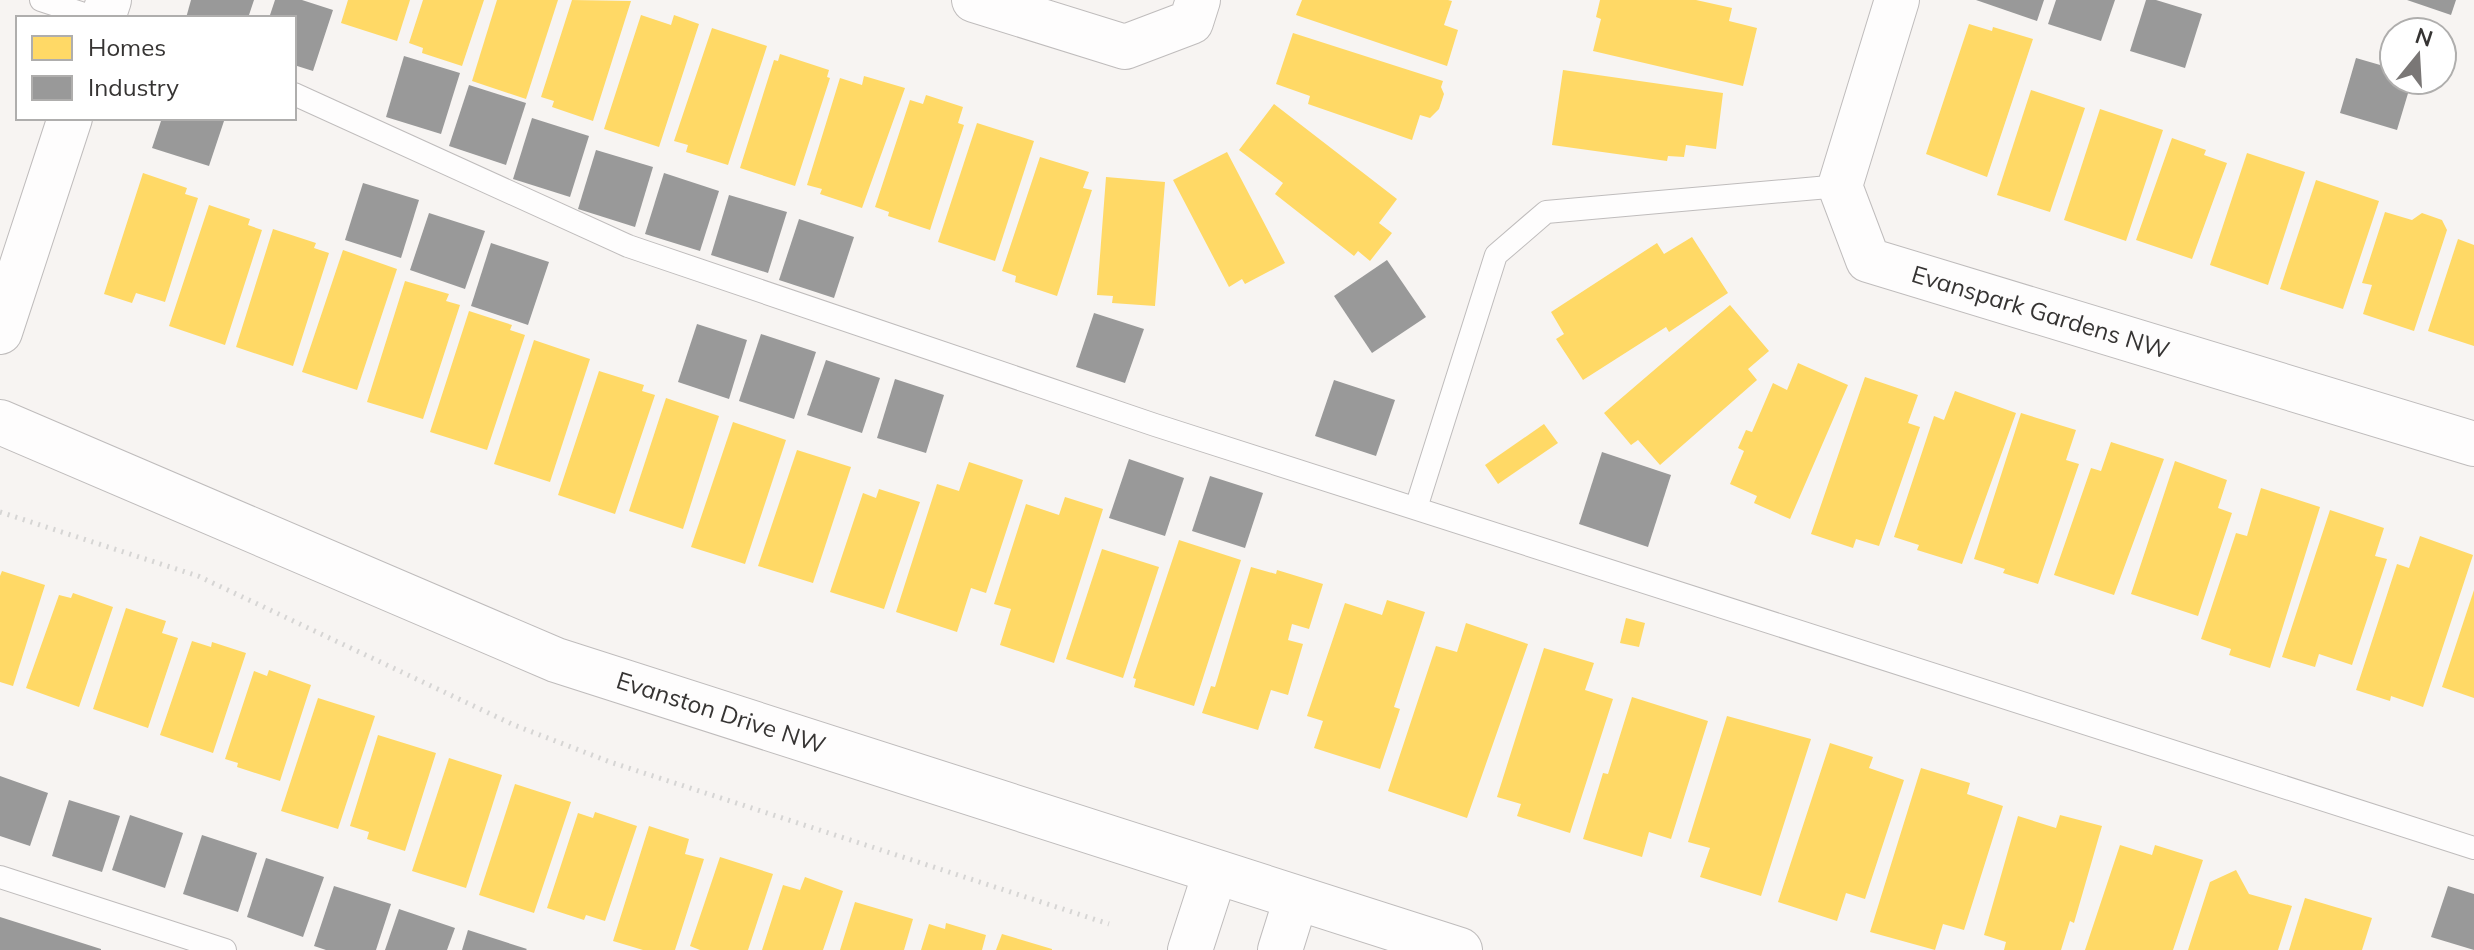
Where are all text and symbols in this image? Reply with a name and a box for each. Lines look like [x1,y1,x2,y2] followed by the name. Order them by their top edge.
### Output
[16,16,296,120] legend
[2378,16,2458,96] north arrow
[2412,21,2436,53] text: N
[88,32,166,62] text: Homes
[88,72,179,102] text: Industry
[1908,258,2173,365] street label: Evanspark Gardens NW
[613,664,830,760] street label: Evanston Drive NW

